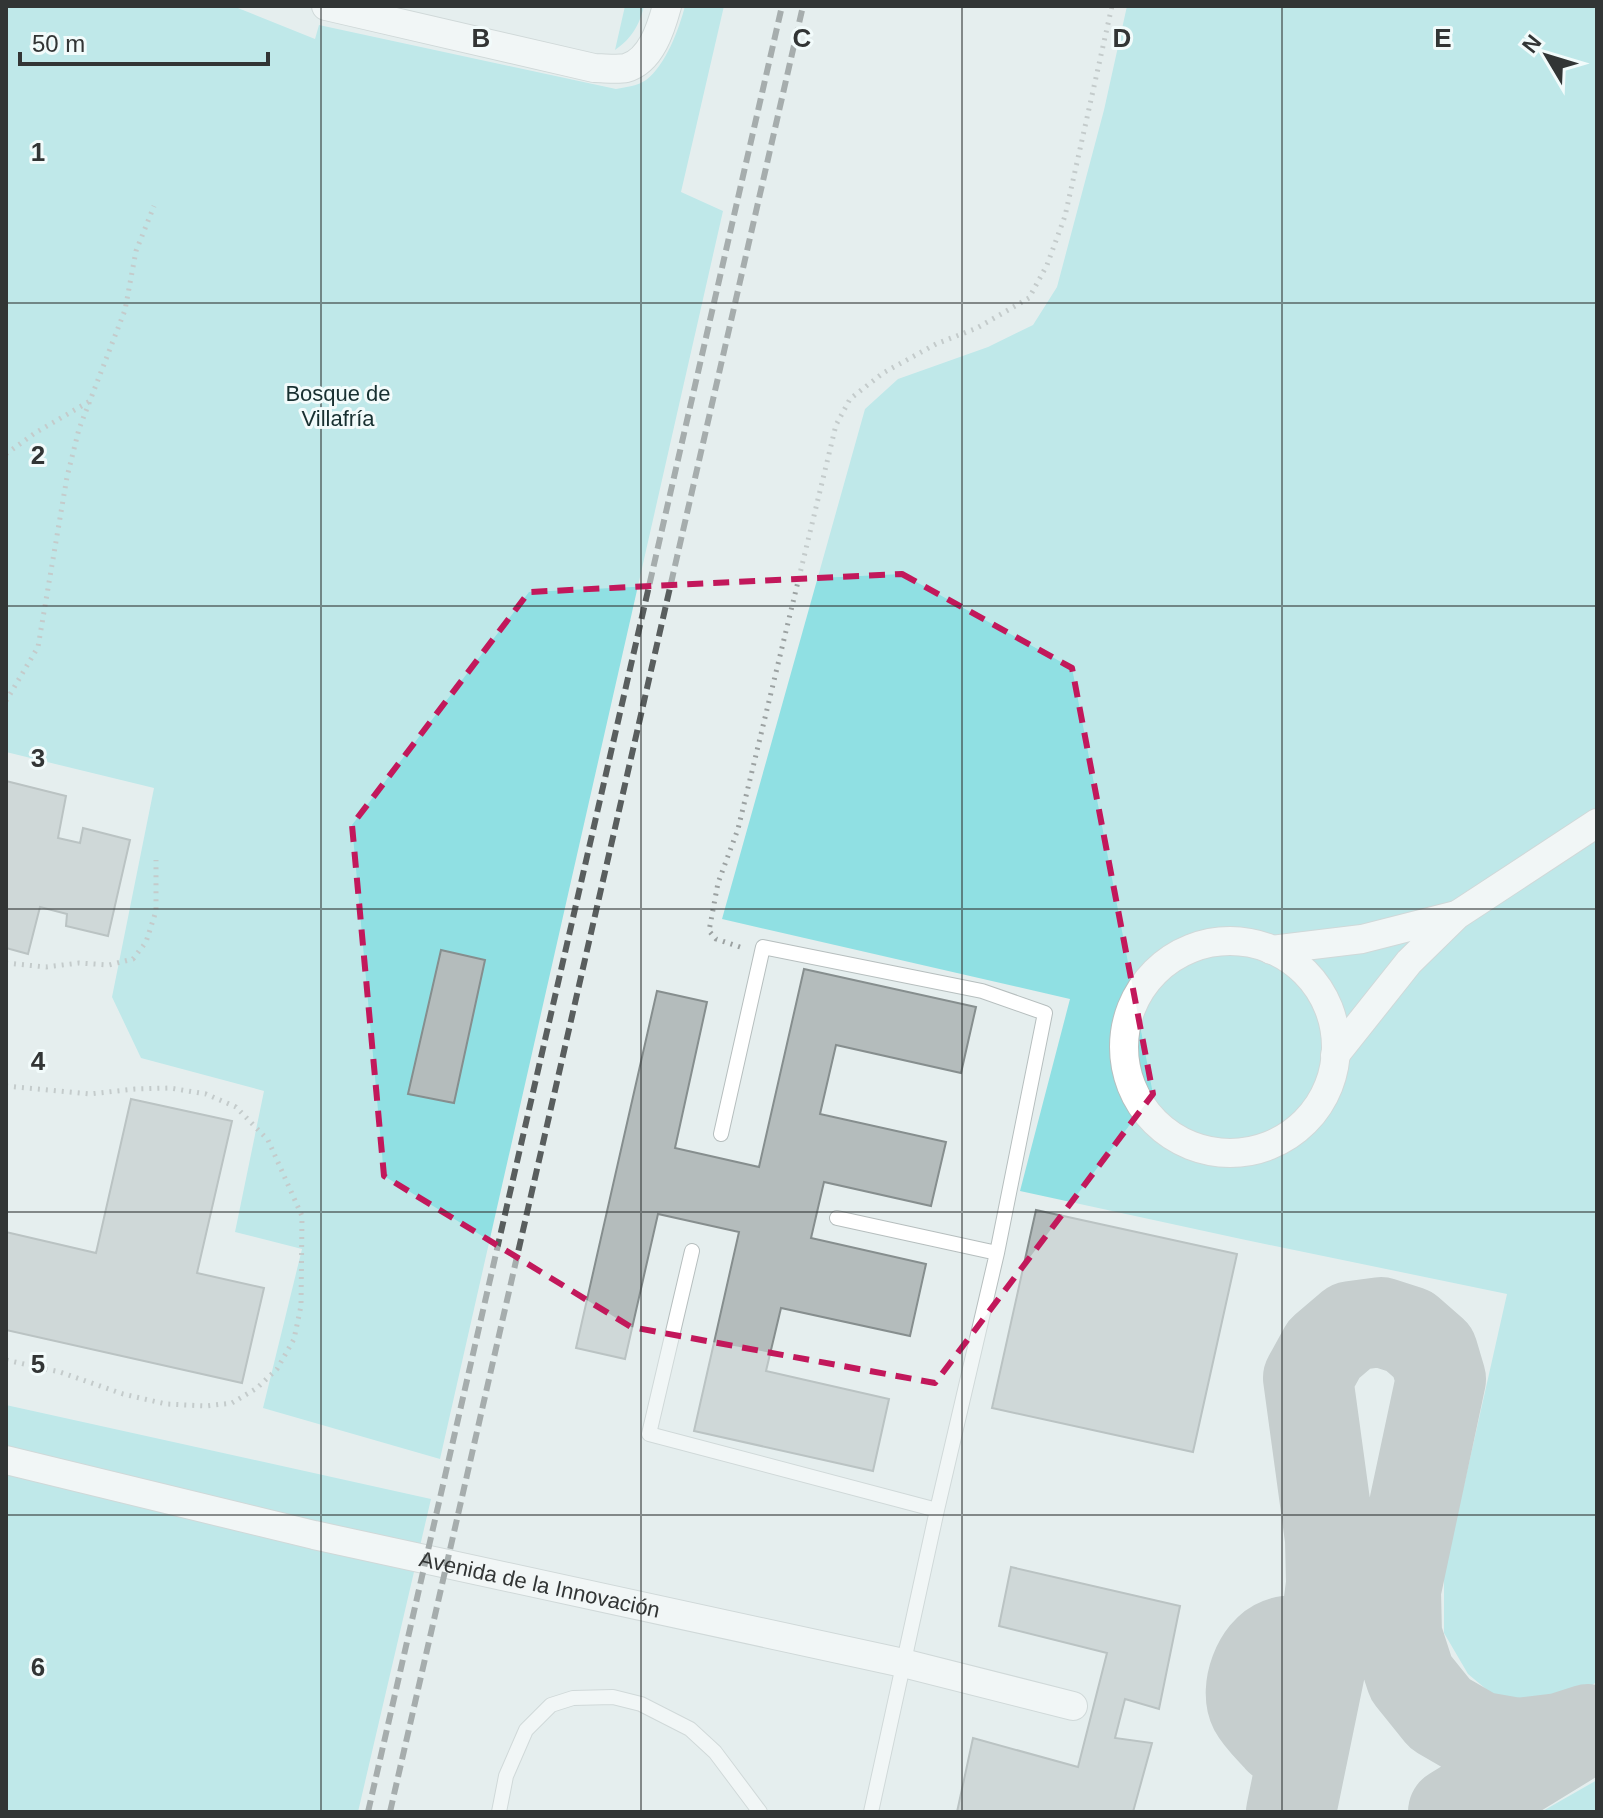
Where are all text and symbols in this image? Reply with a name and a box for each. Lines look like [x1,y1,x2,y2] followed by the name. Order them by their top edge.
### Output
[20,16,268,66] scale bar
[1507,16,1587,96] north arrow
[472,23,490,53] text: B
[793,23,812,53] text: C
[1113,23,1131,53] text: D
[1434,23,1452,53] text: E
[32,30,85,57] text: 50 m
[1517,30,1546,58] text: N
[31,137,45,167] text: 1
[285,381,391,431] park label: Bosque de Villafría
[31,440,45,470] text: 2
[31,743,45,773] text: 3
[31,1046,46,1076] text: 4
[31,1349,45,1379] text: 5
[417,1546,662,1623] street label: Avenida de la Innovación
[31,1652,45,1682] text: 6

